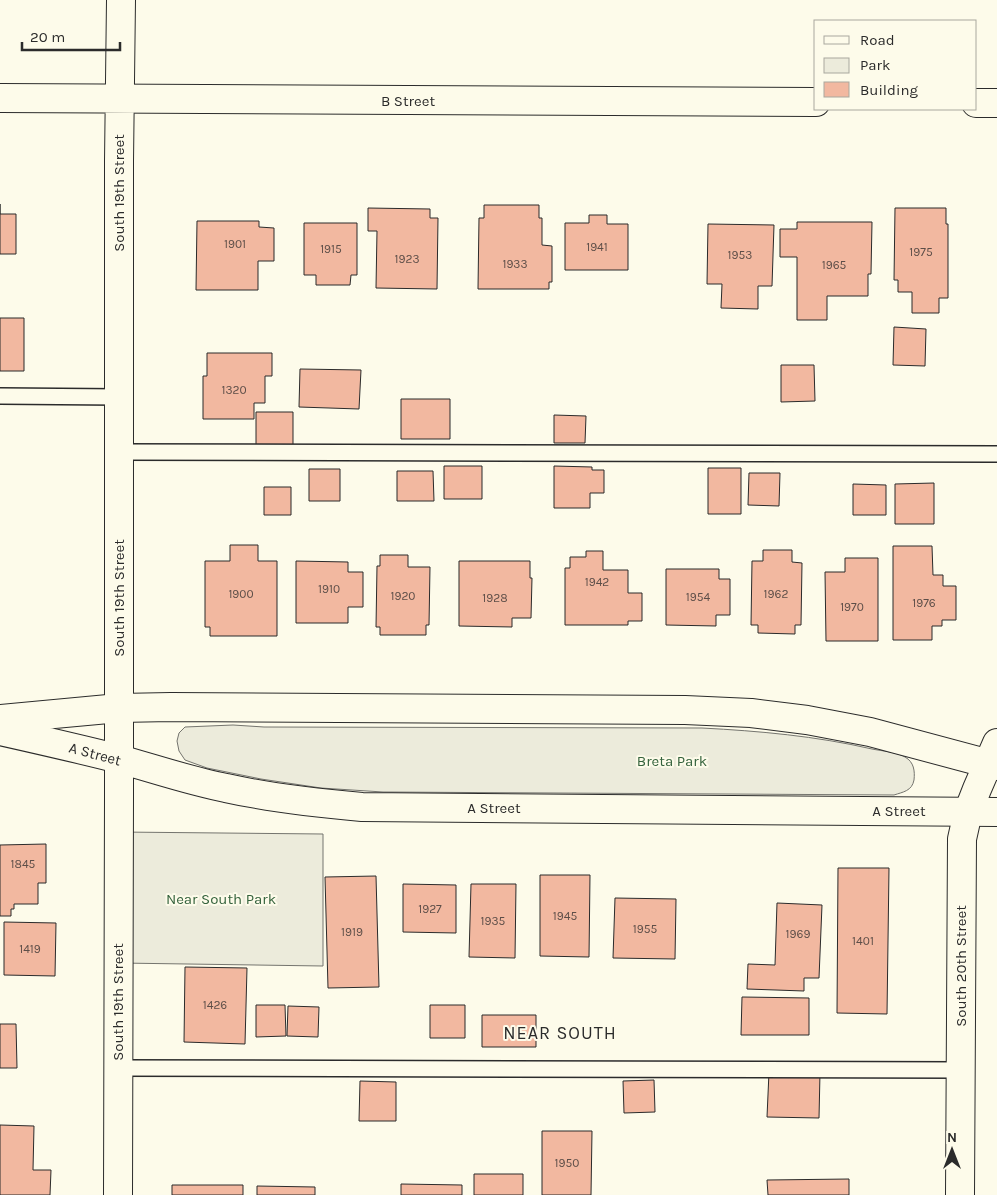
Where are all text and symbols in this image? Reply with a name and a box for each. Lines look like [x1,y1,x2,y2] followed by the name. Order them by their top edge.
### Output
[22,20,120,52] scale bar
[814,20,977,110] legend
[30,28,65,46] text: 20 m
[860,31,895,49] text: Road
[860,56,890,74] text: Park
[860,81,918,99] text: Building
[381,92,435,110] street label: B Street
[110,134,128,252] street label: South 19th Street
[224,237,246,251] house number: 1901
[586,240,608,254] house number: 1941
[320,242,342,256] house number: 1915
[909,245,933,259] house number: 1975
[728,248,752,262] house number: 1953
[395,252,419,266] house number: 1923
[502,257,528,271] house number: 1933
[822,258,847,272] house number: 1965
[221,383,247,397] house number: 1320
[110,539,128,657] street label: South 19th Street
[585,575,609,589] house number: 1942
[318,582,340,596] house number: 1910
[228,587,254,601] house number: 1900
[764,587,788,601] house number: 1962
[390,589,416,603] house number: 1920
[686,590,710,604] house number: 1954
[482,591,508,605] house number: 1928
[912,596,936,610] house number: 1976
[840,600,864,614] house number: 1970
[67,738,123,770] street label: A Street
[637,752,707,770] park label: Breta Park
[467,799,521,817] street label: A Street
[872,802,926,820] street label: A Street
[11,857,36,871] house number: 1845
[166,890,276,908] park label: Near South Park
[418,902,442,916] house number: 1927
[952,905,970,1027] street label: South 20th Street
[553,909,577,923] house number: 1945
[481,914,506,928] house number: 1935
[633,922,657,936] house number: 1955
[341,925,363,939] house number: 1919
[786,927,810,941] house number: 1969
[852,934,874,948] house number: 1401
[19,942,41,956] house number: 1419
[109,943,127,1061] street label: South 19th Street
[203,998,227,1012] house number: 1426
[503,1022,617,1044] district label: NEAR SOUTH
[927,1125,977,1175] north arrow
[947,1129,957,1146] text: N
[555,1156,579,1170] house number: 1950

